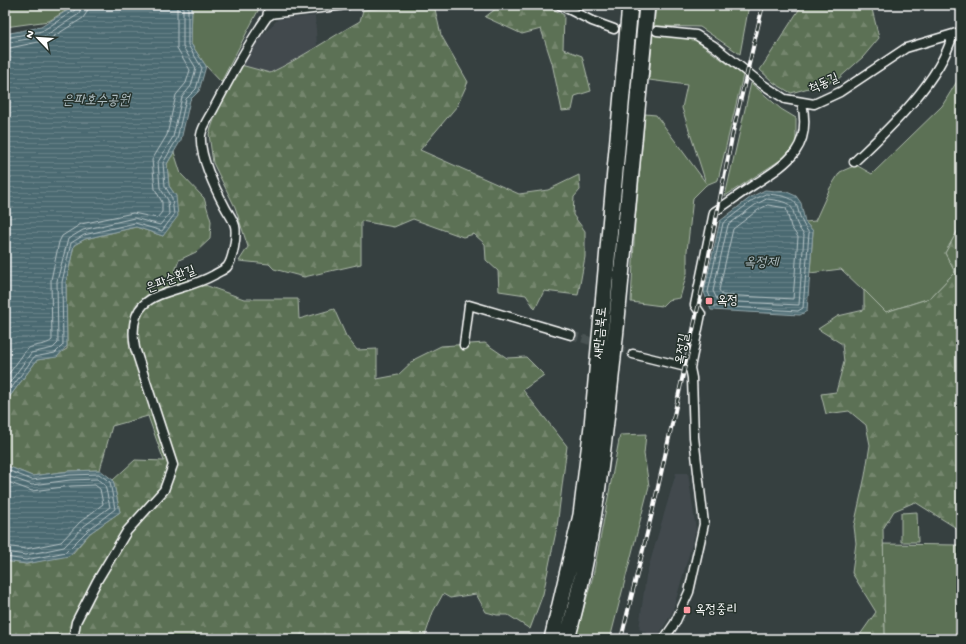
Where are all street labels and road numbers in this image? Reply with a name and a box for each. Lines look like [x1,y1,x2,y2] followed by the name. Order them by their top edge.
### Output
[807,71,841,97] street label: 척동길
[144,262,198,297] street label: 은파순환길
[591,306,611,360] street label: 새만금북로
[673,332,693,366] street label: 옥정길

